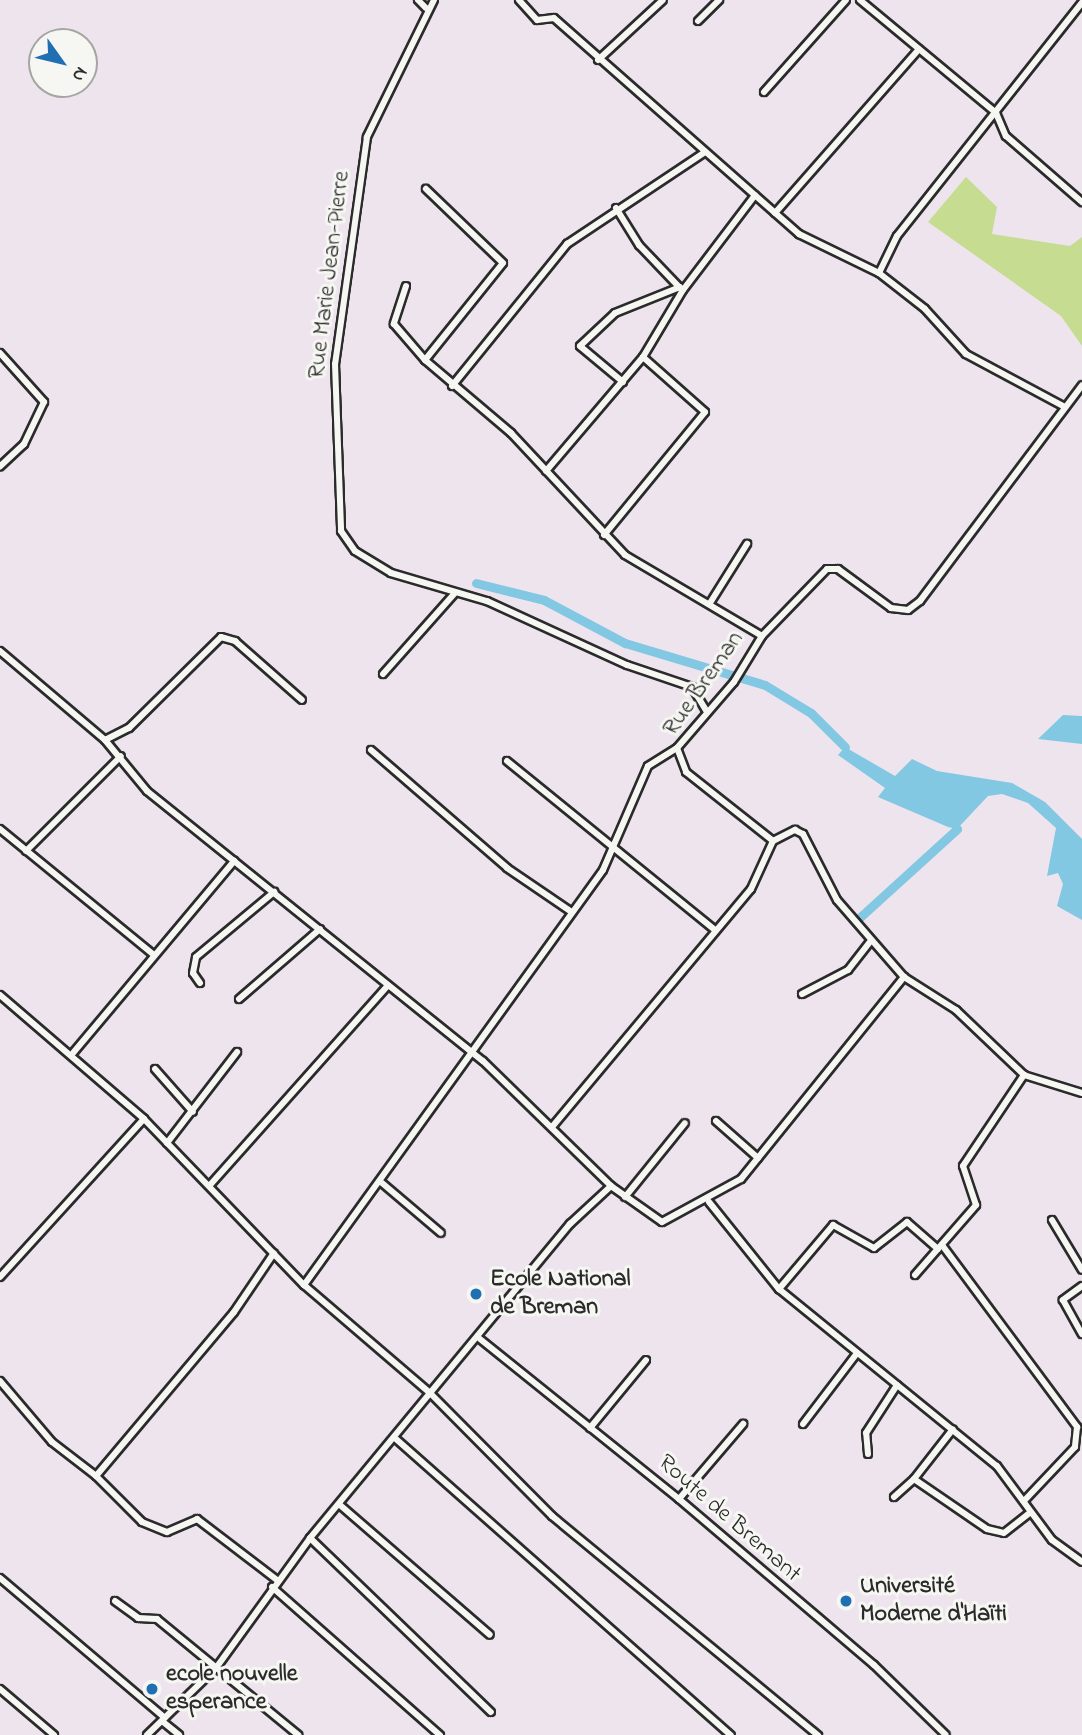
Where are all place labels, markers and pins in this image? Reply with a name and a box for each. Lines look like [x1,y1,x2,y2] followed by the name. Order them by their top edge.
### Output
[490,1266,631,1322] place label: Ecole National de Breman
[468,1286,484,1302] marker: Ecole National de Breman
[860,1573,1007,1629] place label: Université Moderne d'Haïti
[838,1593,854,1609] marker: Université Moderne d'Haïti
[166,1661,297,1717] place label: ecole nouvelle esperance
[144,1681,160,1697] marker: ecole nouvelle esperance

